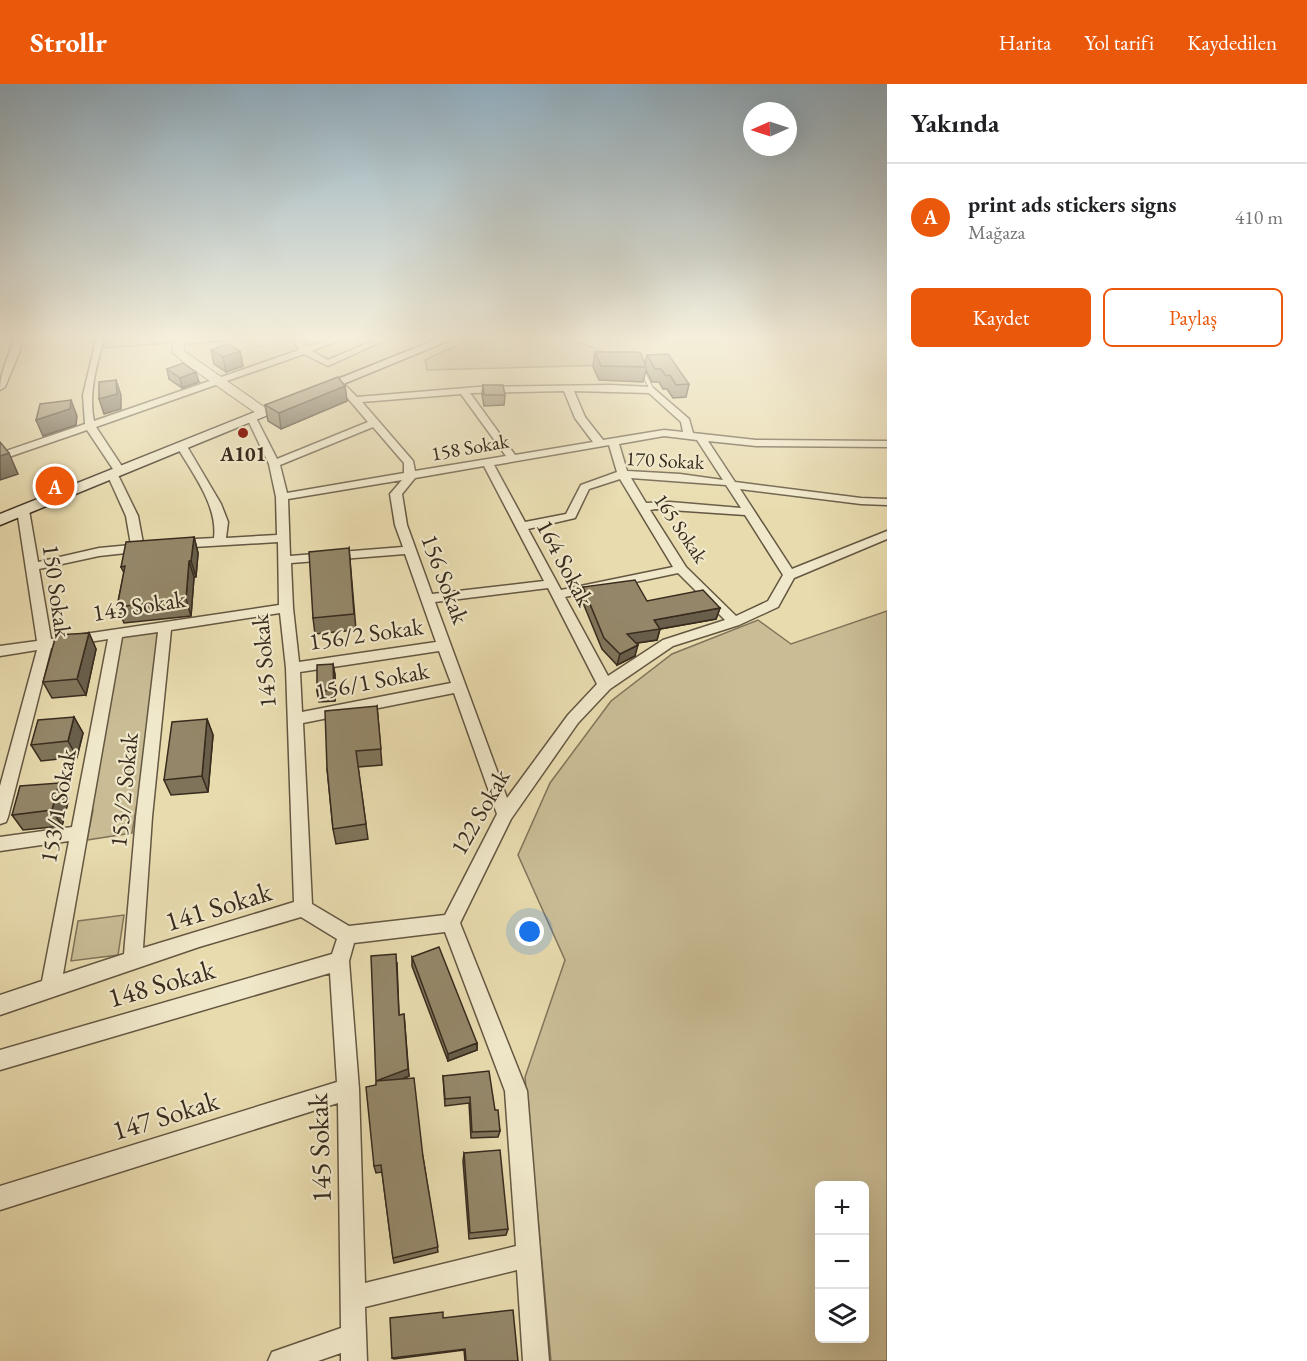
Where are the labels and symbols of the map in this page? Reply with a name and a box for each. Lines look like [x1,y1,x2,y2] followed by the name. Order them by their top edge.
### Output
[743,102,797,156] north arrow
[236,426,250,440] marker: A101
[429,427,511,467] street label: 158 Sokak
[219,441,266,467] place label: A101
[625,445,705,475] street label: 170 Sokak
[36,464,74,508] pin: A
[648,488,714,568] street label: 165 Sokak
[530,514,602,612] street label: 164 Sokak
[414,529,477,629] street label: 156 Sokak
[36,542,79,640] street label: 150 Sokak
[90,583,189,628] street label: 143 Sokak
[307,610,426,657] street label: 156/2 Sokak
[244,612,283,709] street label: 145 Sokak
[312,654,432,707] street label: 156/1 Sokak
[102,730,145,849] street label: 153/2 Sokak
[32,746,83,865] street label: 153/1 Sokak
[443,763,517,860] street label: 122 Sokak
[160,872,277,939] street label: 141 Sokak
[515,917,544,946] your location
[103,950,220,1015] street label: 148 Sokak
[107,1081,224,1148] street label: 147 Sokak
[299,1092,339,1204] street label: 145 Sokak

